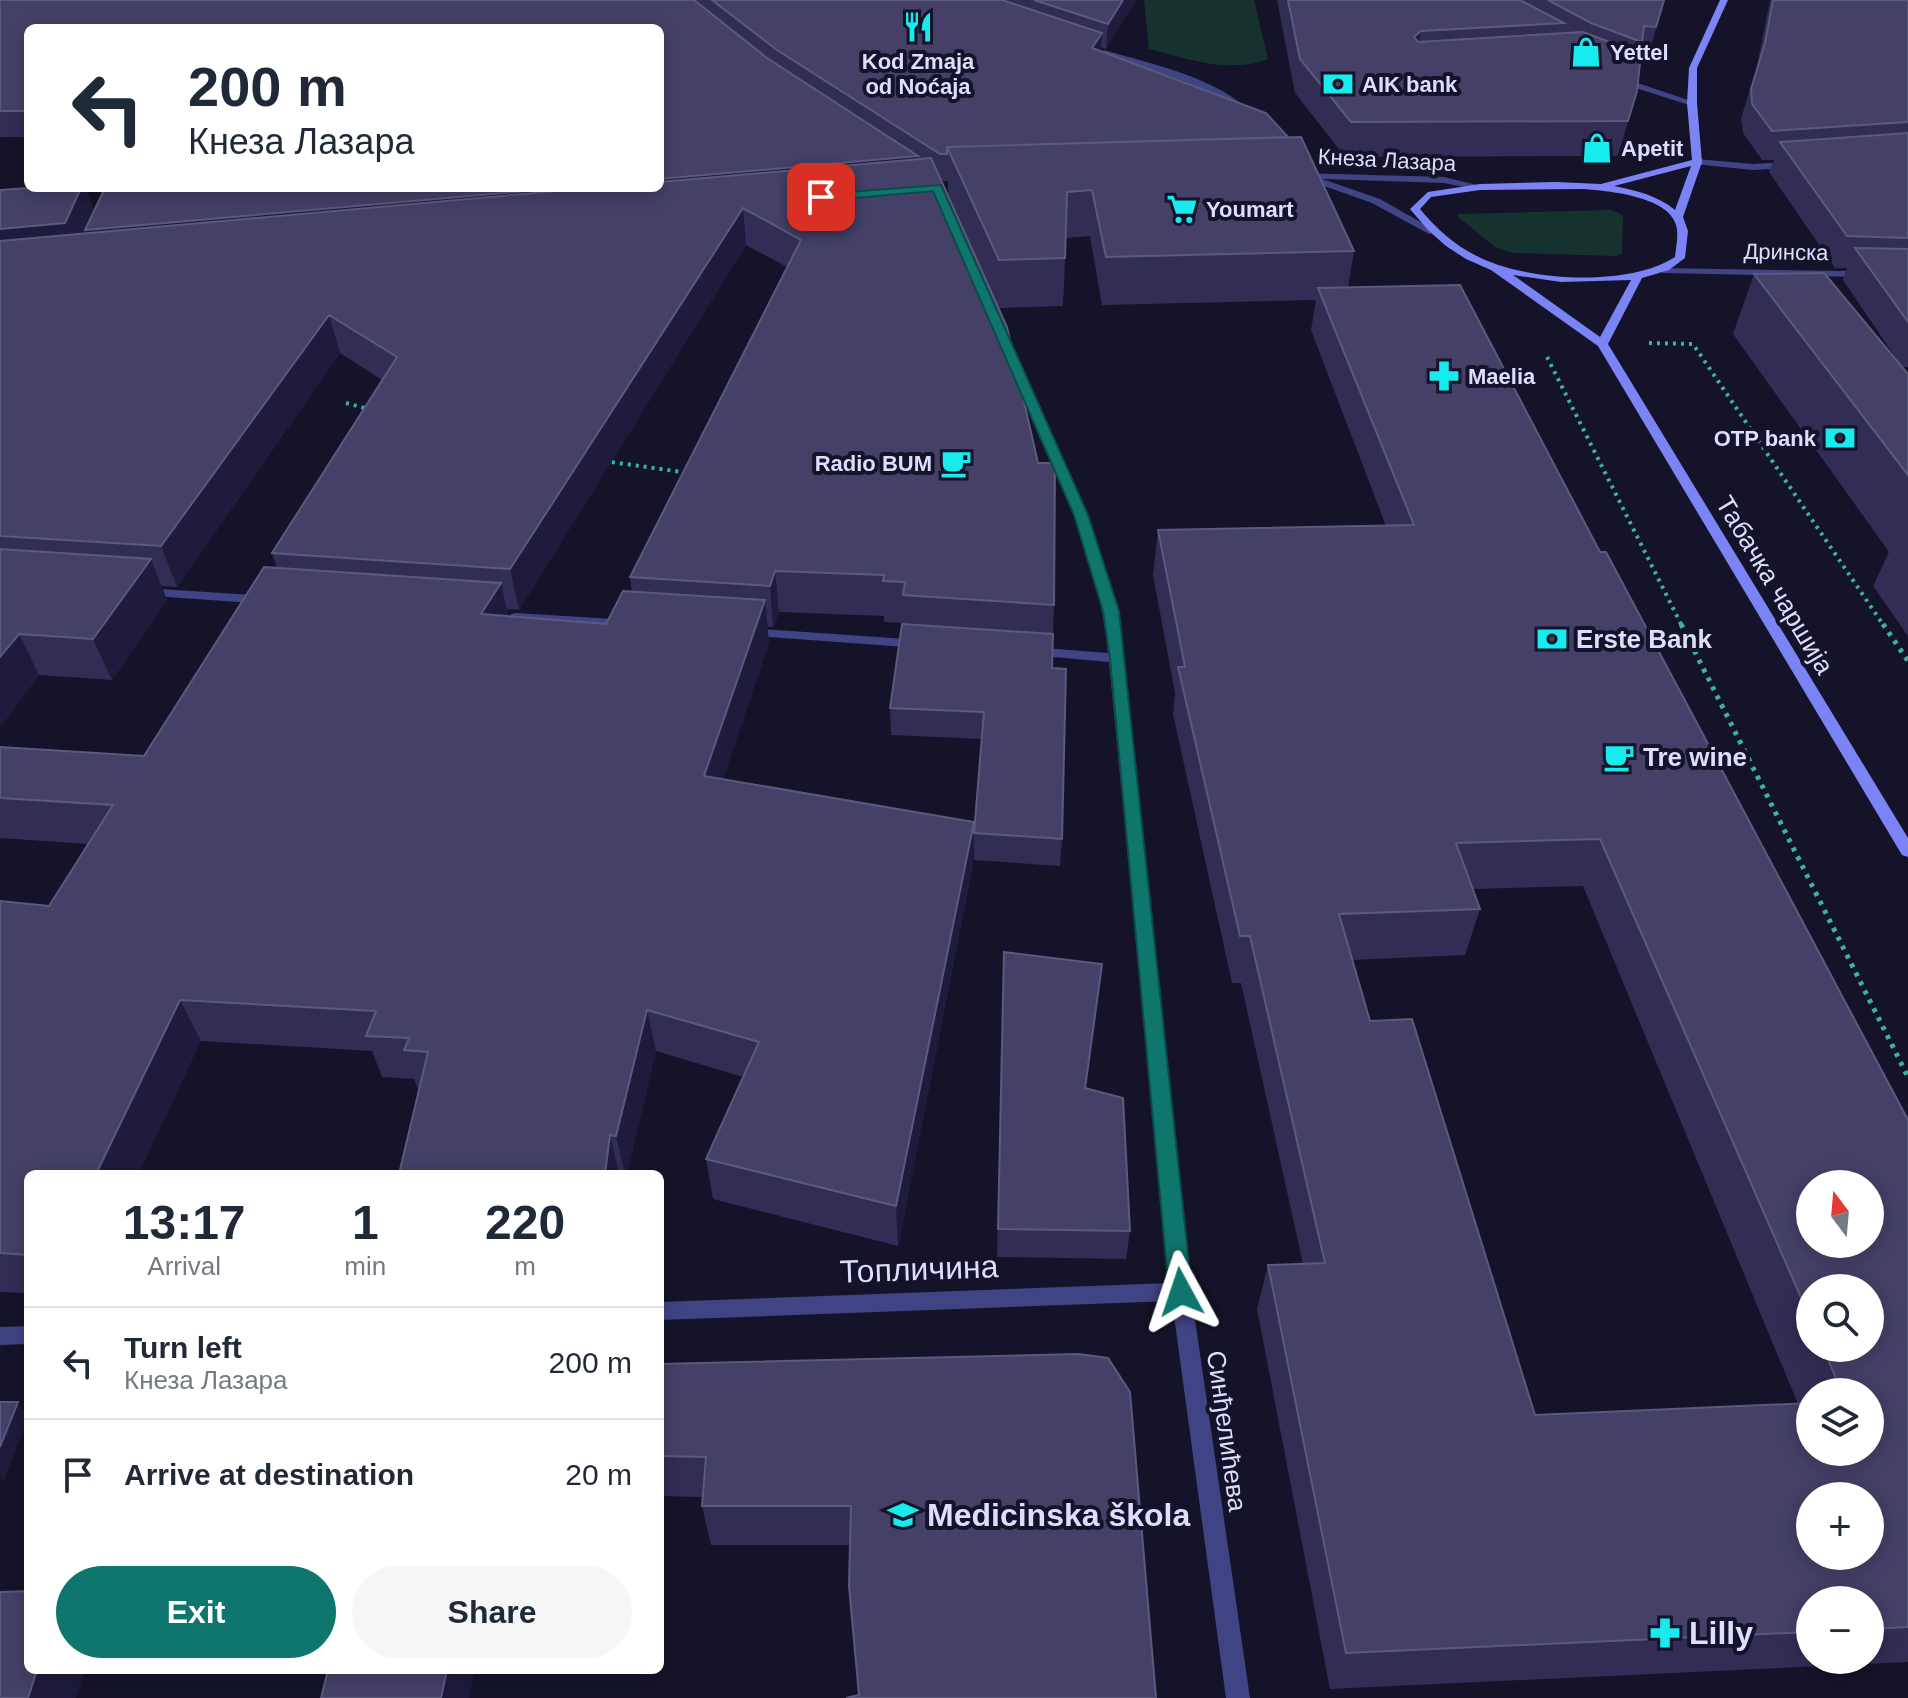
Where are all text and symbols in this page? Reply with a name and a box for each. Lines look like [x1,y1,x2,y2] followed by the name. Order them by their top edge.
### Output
[901,10,935,44] restaurant icon: Kod Zmaja od Noćaja
[1569,35,1603,69] shop icon: Yettel
[1610,40,1669,65] place label: Yettel
[862,49,975,99] place label: Kod Zmaja od Noćaja
[188,55,347,118] text: 200 m
[56,56,160,160] icon: left
[1321,67,1355,101] bank icon: AIK bank
[1362,72,1458,97] place label: AIK bank
[188,121,414,162] text: Кнеза Лазара
[1580,131,1614,165] shop icon: Apetit
[1621,136,1684,161] place label: Apetit
[1317,144,1458,176] street label: Кнеза Лазара
[787,163,855,231] pin
[799,175,843,219] icon: arrive
[1165,192,1199,226] supermarket icon: Youmart
[1206,197,1294,222] place label: Youmart
[1743,239,1829,265] street label: Дринска
[1427,359,1461,393] pharmacy icon: Maelia
[1468,364,1536,389] place label: Maelia
[1823,421,1857,455] bank icon: OTP bank
[1714,426,1817,451] place label: OTP bank
[939,446,973,480] cafe icon: Radio BUM
[815,451,932,476] place label: Radio BUM
[1710,490,1840,680] street label: Табачка чаршија
[1535,622,1569,656] bank icon: Erste Bank
[1576,624,1712,654] place label: Erste Bank
[1602,740,1636,774] cafe icon: Tre wine
[1643,742,1747,772] place label: Tre wine
[1796,1170,1884,1258] north arrow
[1796,1170,1884,1674] map controls
[123,1196,246,1249] text: 13:17
[352,1196,379,1249] text: 1
[485,1196,565,1249] text: 220
[839,1248,999,1290] street label: Топличина
[1139,1250,1223,1334] position arrow
[147,1251,221,1281] text: Arrival
[344,1251,386,1281] text: min
[514,1251,536,1281] text: m
[1796,1274,1884,1362] button: search
[124,1331,242,1364] text: Turn left
[56,1341,100,1385] icon: left
[549,1346,632,1379] text: 200 m
[1201,1349,1253,1514] street label: Синђелићева
[124,1365,288,1395] text: Кнеза Лазара
[1796,1378,1884,1466] button: layers
[56,1453,100,1497] icon: arrive
[124,1458,414,1491] text: Arrive at destination
[565,1458,632,1491] text: 20 m
[1796,1482,1884,1570] button: +
[927,1497,1190,1533] place label: Medicinska škola
[886,1498,920,1532] school or university icon: Medicinska škola
[56,1566,336,1658] button: Exit
[352,1566,632,1658] button: Share
[1796,1586,1884,1674] button: −
[1689,1615,1753,1651] place label: Lilly
[1648,1616,1682,1650] pharmacy icon: Lilly

